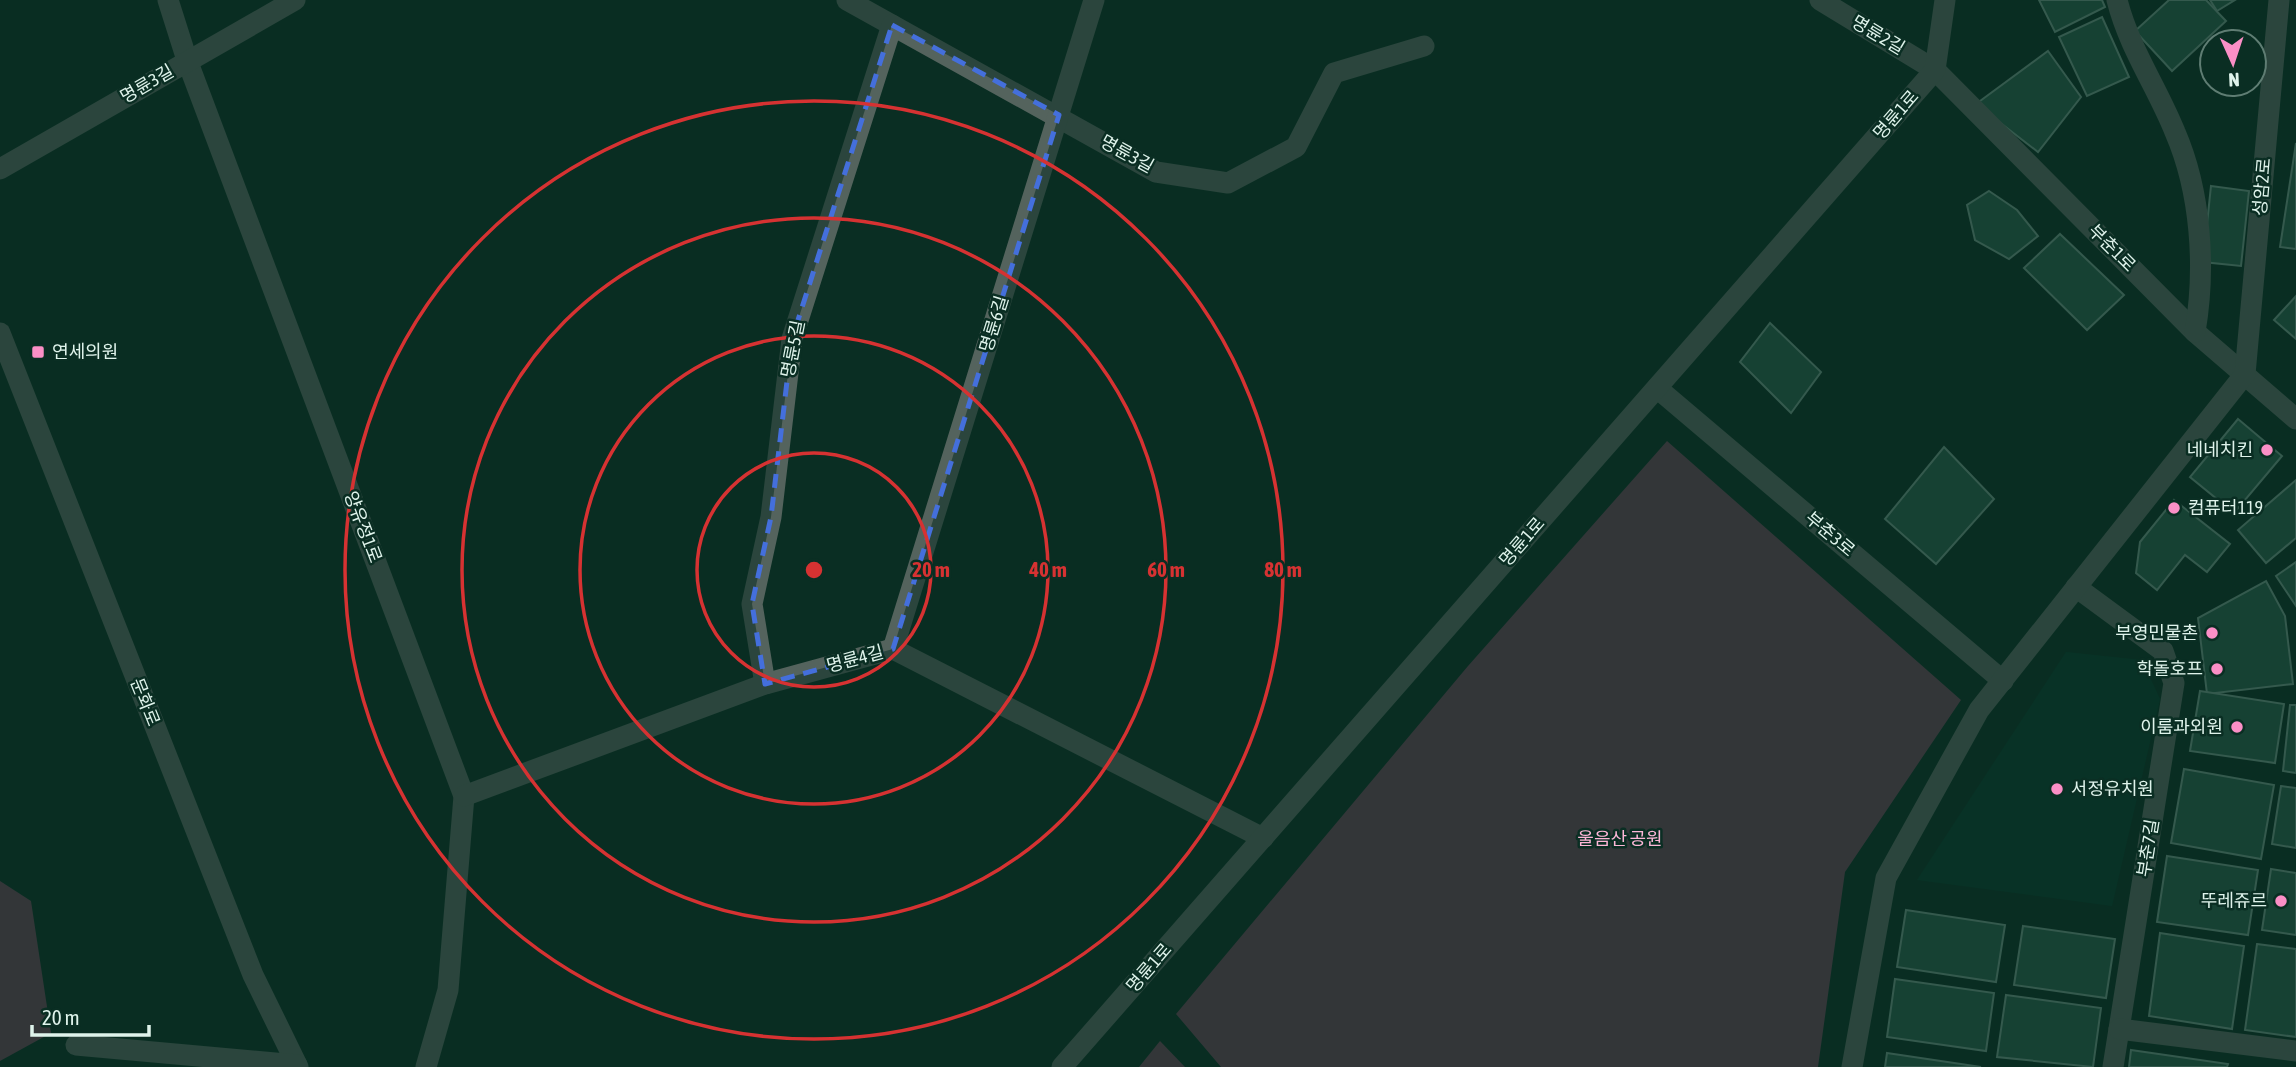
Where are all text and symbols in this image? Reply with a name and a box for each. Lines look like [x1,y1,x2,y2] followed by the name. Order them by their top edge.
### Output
[1848,11,1909,59] street label: 명륜2길
[2198,28,2268,98] north arrow
[116,60,177,107] street label: 명륜3길
[2228,69,2240,91] text: N
[1869,86,1923,144] street label: 명륜1로
[1097,130,1158,177] street label: 명륜3길
[2249,157,2274,217] street label: 성암2로
[2084,220,2140,276] street label: 부춘1로
[975,293,1012,355] street label: 명륜6길
[777,318,808,379] street label: 명륜5길
[52,341,118,362] place label: 연세의원
[30,344,46,360] marker: 연세의원
[2187,439,2253,460] place label: 네네치킨
[2259,442,2275,458] marker: 네네치킨
[340,488,387,565] street label: 양유정1로
[2188,497,2263,518] place label: 컴퓨터119
[2166,500,2182,516] marker: 컴퓨터119
[1801,507,1859,560] street label: 부춘3로
[1495,513,1549,571] street label: 명륜1로
[912,557,950,581] text: 20 m
[1028,557,1067,581] text: 40 m
[1147,557,1185,581] text: 60 m
[1264,557,1302,581] text: 80 m
[802,558,826,582] centre of rings
[2115,622,2198,643] place label: 부영민물촌
[2204,625,2220,641] marker: 부영민물촌
[824,641,886,676] street label: 명륜4길
[2137,658,2203,679] place label: 학돌호프
[2209,661,2225,677] marker: 학돌호프
[126,675,165,729] street label: 문화로
[2140,716,2223,737] place label: 이룸과외원
[2229,719,2245,735] marker: 이룸과외원
[2071,778,2154,799] place label: 서정유치원
[2049,781,2065,797] marker: 서정유치원
[2133,818,2162,878] street label: 부춘7길
[1577,828,1663,849] park label: 울음산 공원
[2201,890,2267,911] place label: 뚜레쥬르
[2273,893,2289,909] marker: 뚜레쥬르
[1122,939,1176,997] street label: 명륜1로
[32,993,149,1038] scale bar
[42,1005,80,1029] text: 20 m

